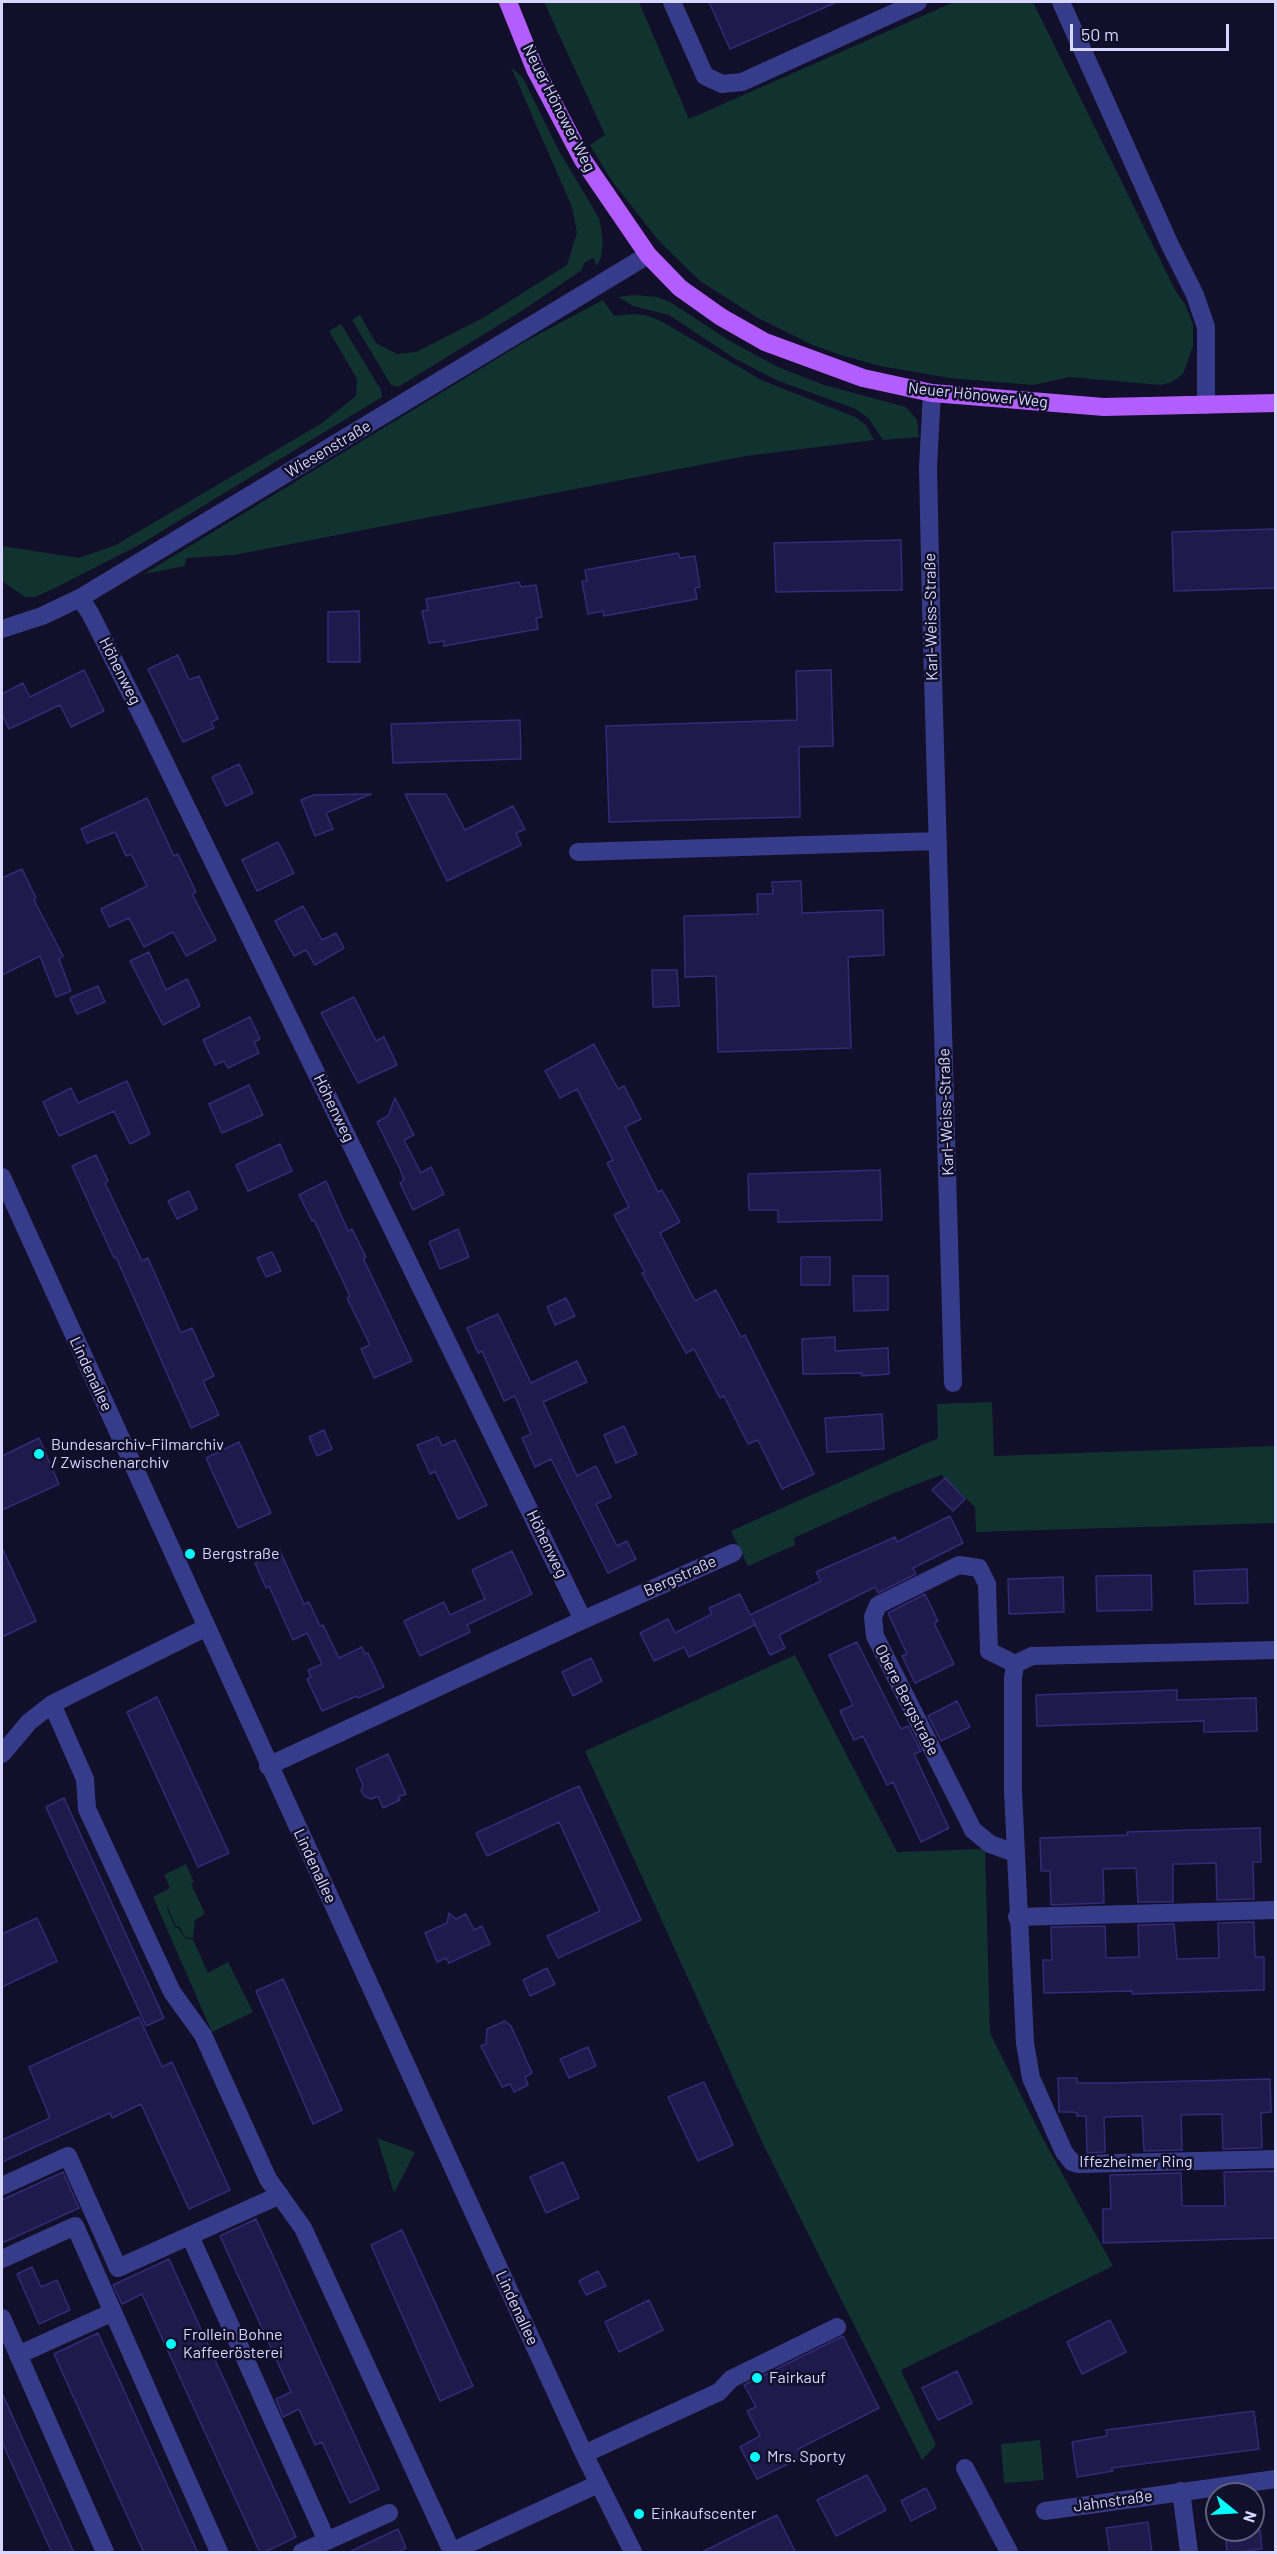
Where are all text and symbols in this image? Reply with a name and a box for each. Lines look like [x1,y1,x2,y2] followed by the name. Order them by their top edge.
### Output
[1073,12,1232,50] scale bar
[1081,23,1119,45] text: 50 m
[519,41,599,175] street label: Neuer Hönower Weg
[907,378,1049,412] street label: Neuer Hönower Weg
[282,416,374,482] street label: Wiesenstraße
[920,553,942,681] street label: Karl-Weiss-Straße
[95,634,145,708] street label: Höhenweg
[934,1048,958,1176] street label: Karl-Weiss-Straße
[309,1071,359,1145] street label: Höhenweg
[65,1334,117,1414] street label: Lindenallee
[51,1435,224,1473] place label: Bundesarchiv-Filmarchiv / Zwischenarchiv
[32,1447,46,1461] marker: Bundesarchiv-Filmarchiv / Zwischenarchiv
[522,1507,572,1581] street label: Höhenweg
[202,1544,280,1564] place label: Bergstraße
[183,1547,197,1561] marker: Bergstraße
[641,1551,719,1601] street label: Bergstraße
[871,1641,943,1759] street label: Obere Bergstraße
[289,1826,341,1906] street label: Lindenallee
[1079,2152,1193,2172] street label: Iffezheimer Ring
[491,2268,543,2348] street label: Lindenallee
[183,2325,283,2363] place label: Frollein Bohne Kaffeerösterei
[164,2337,178,2351] marker: Frollein Bohne Kaffeerösterei
[769,2368,826,2388] place label: Fairkauf
[750,2371,764,2385] marker: Fairkauf
[767,2447,846,2467] place label: Mrs. Sporty
[748,2450,762,2464] marker: Mrs. Sporty
[1205,2482,1265,2542] north arrow
[1072,2486,1154,2516] street label: Jahnstraße
[651,2504,756,2524] place label: Einkaufscenter
[632,2507,646,2521] marker: Einkaufscenter
[1240,2509,1261,2525] text: N

